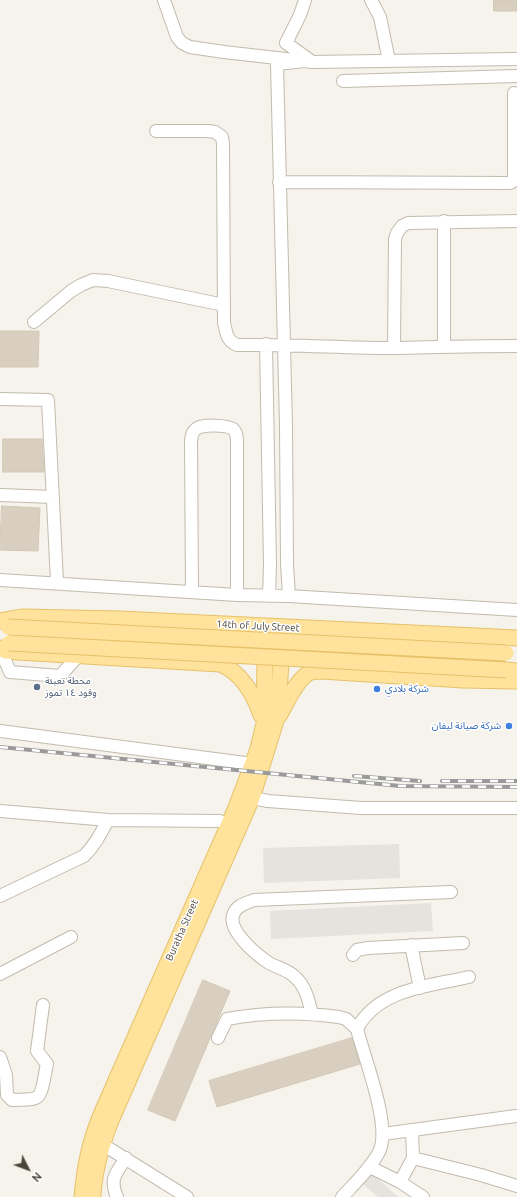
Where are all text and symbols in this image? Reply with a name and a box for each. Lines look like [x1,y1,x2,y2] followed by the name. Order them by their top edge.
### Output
[216,618,300,634] street label: 14th of July Street
[45,675,97,698] place label: محطة تعبئة وقود ١٤ تموز
[32,682,42,692] marker: محطة تعبئة وقود ١٤ تموز
[385,683,429,695] place label: شركة بلادي
[372,684,382,694] marker: شركة بلادي
[432,720,501,732] place label: شركة صيانة ليفان
[504,721,514,731] marker: شركة صيانة ليفان
[163,897,201,963] street label: Buratha Street
[8,1149,48,1189] north arrow
[30,1170,44,1184] text: N

